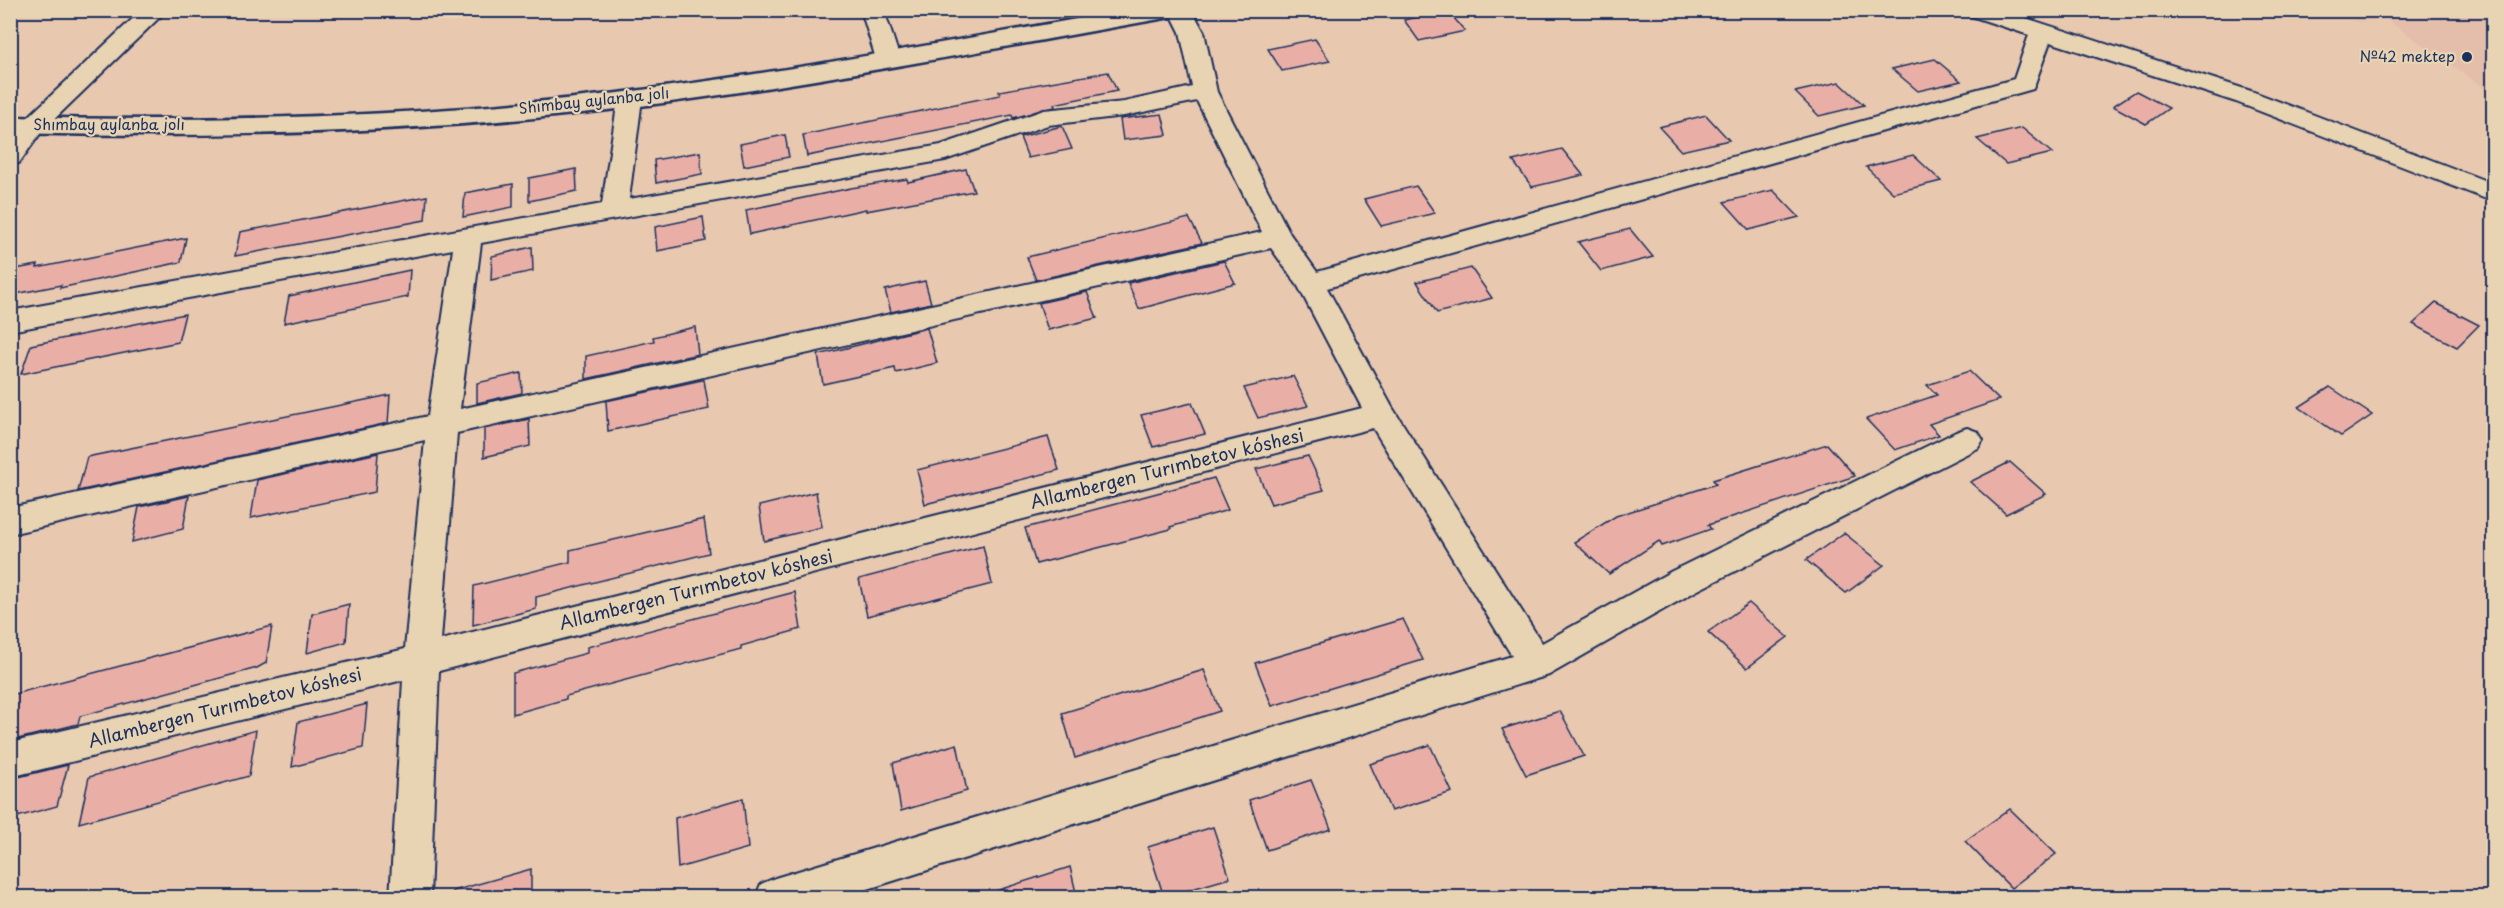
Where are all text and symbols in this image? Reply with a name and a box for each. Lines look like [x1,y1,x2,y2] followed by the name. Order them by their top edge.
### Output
[2360,44,2455,67] place label: №42 mektep
[2460,50,2474,64] marker: №42 mektep
[517,80,670,119] street label: Shımbay aylanba jolı
[33,112,185,135] street label: Shımbay aylanba jolı
[1027,420,1306,515] street label: Allambergen Turımbetov kóshesi
[556,541,835,636] street label: Allambergen Turımbetov kóshesi
[85,659,364,754] street label: Allambergen Turımbetov kóshesi

